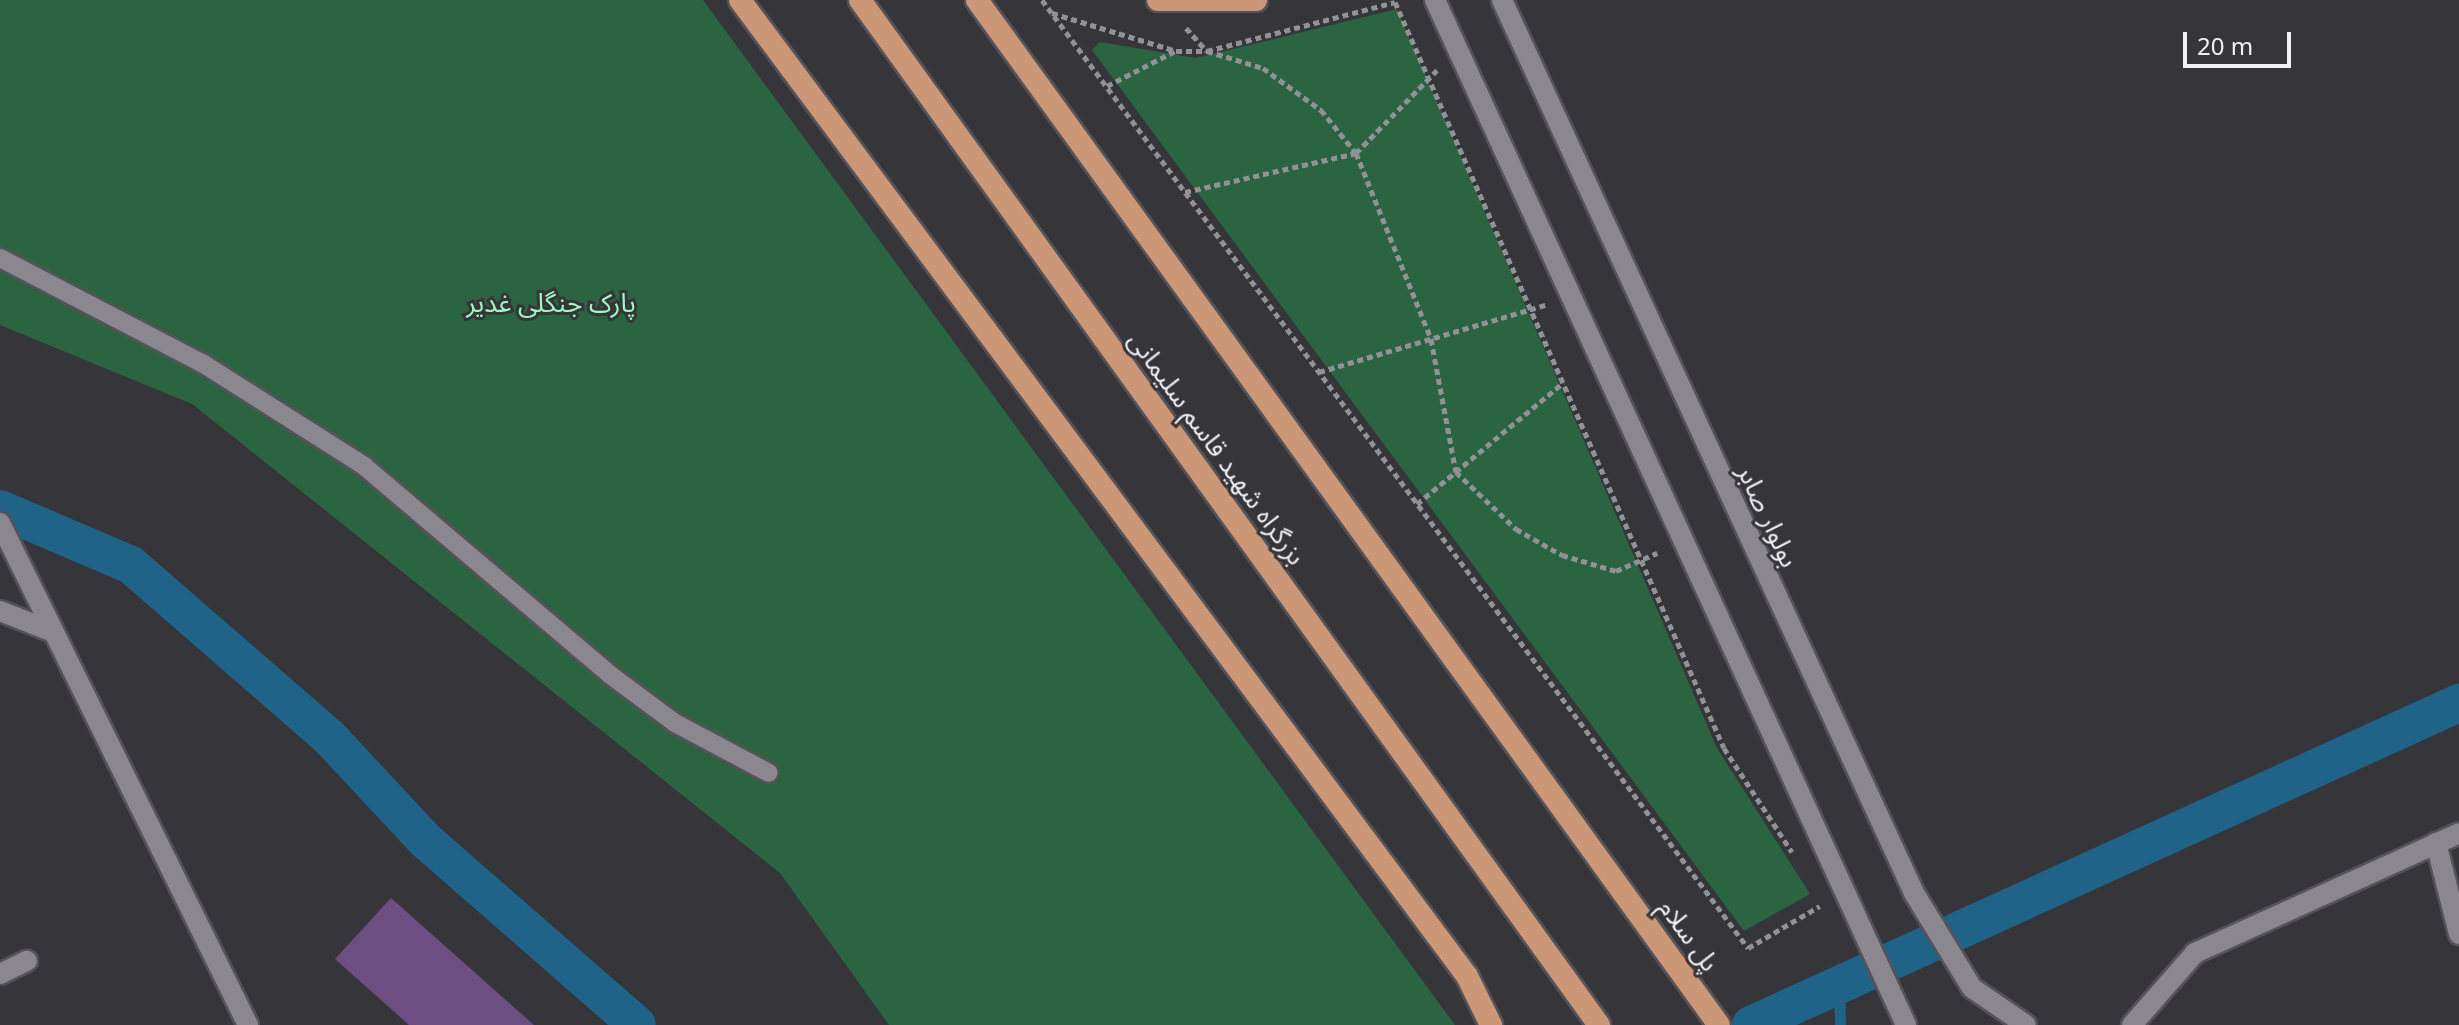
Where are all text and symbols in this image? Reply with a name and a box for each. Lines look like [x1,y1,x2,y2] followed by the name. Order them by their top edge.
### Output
[2187,16,2295,66] scale bar
[2197,29,2253,62] text: 20 m
[466,287,636,319] park label: پارک جنگلی غدیر
[1122,325,1312,571] street label: بزرگراه شهید قاسم سلیمانی
[1731,460,1805,572] street label: بولوار صابر
[1652,893,1726,977] street label: پل سلام

